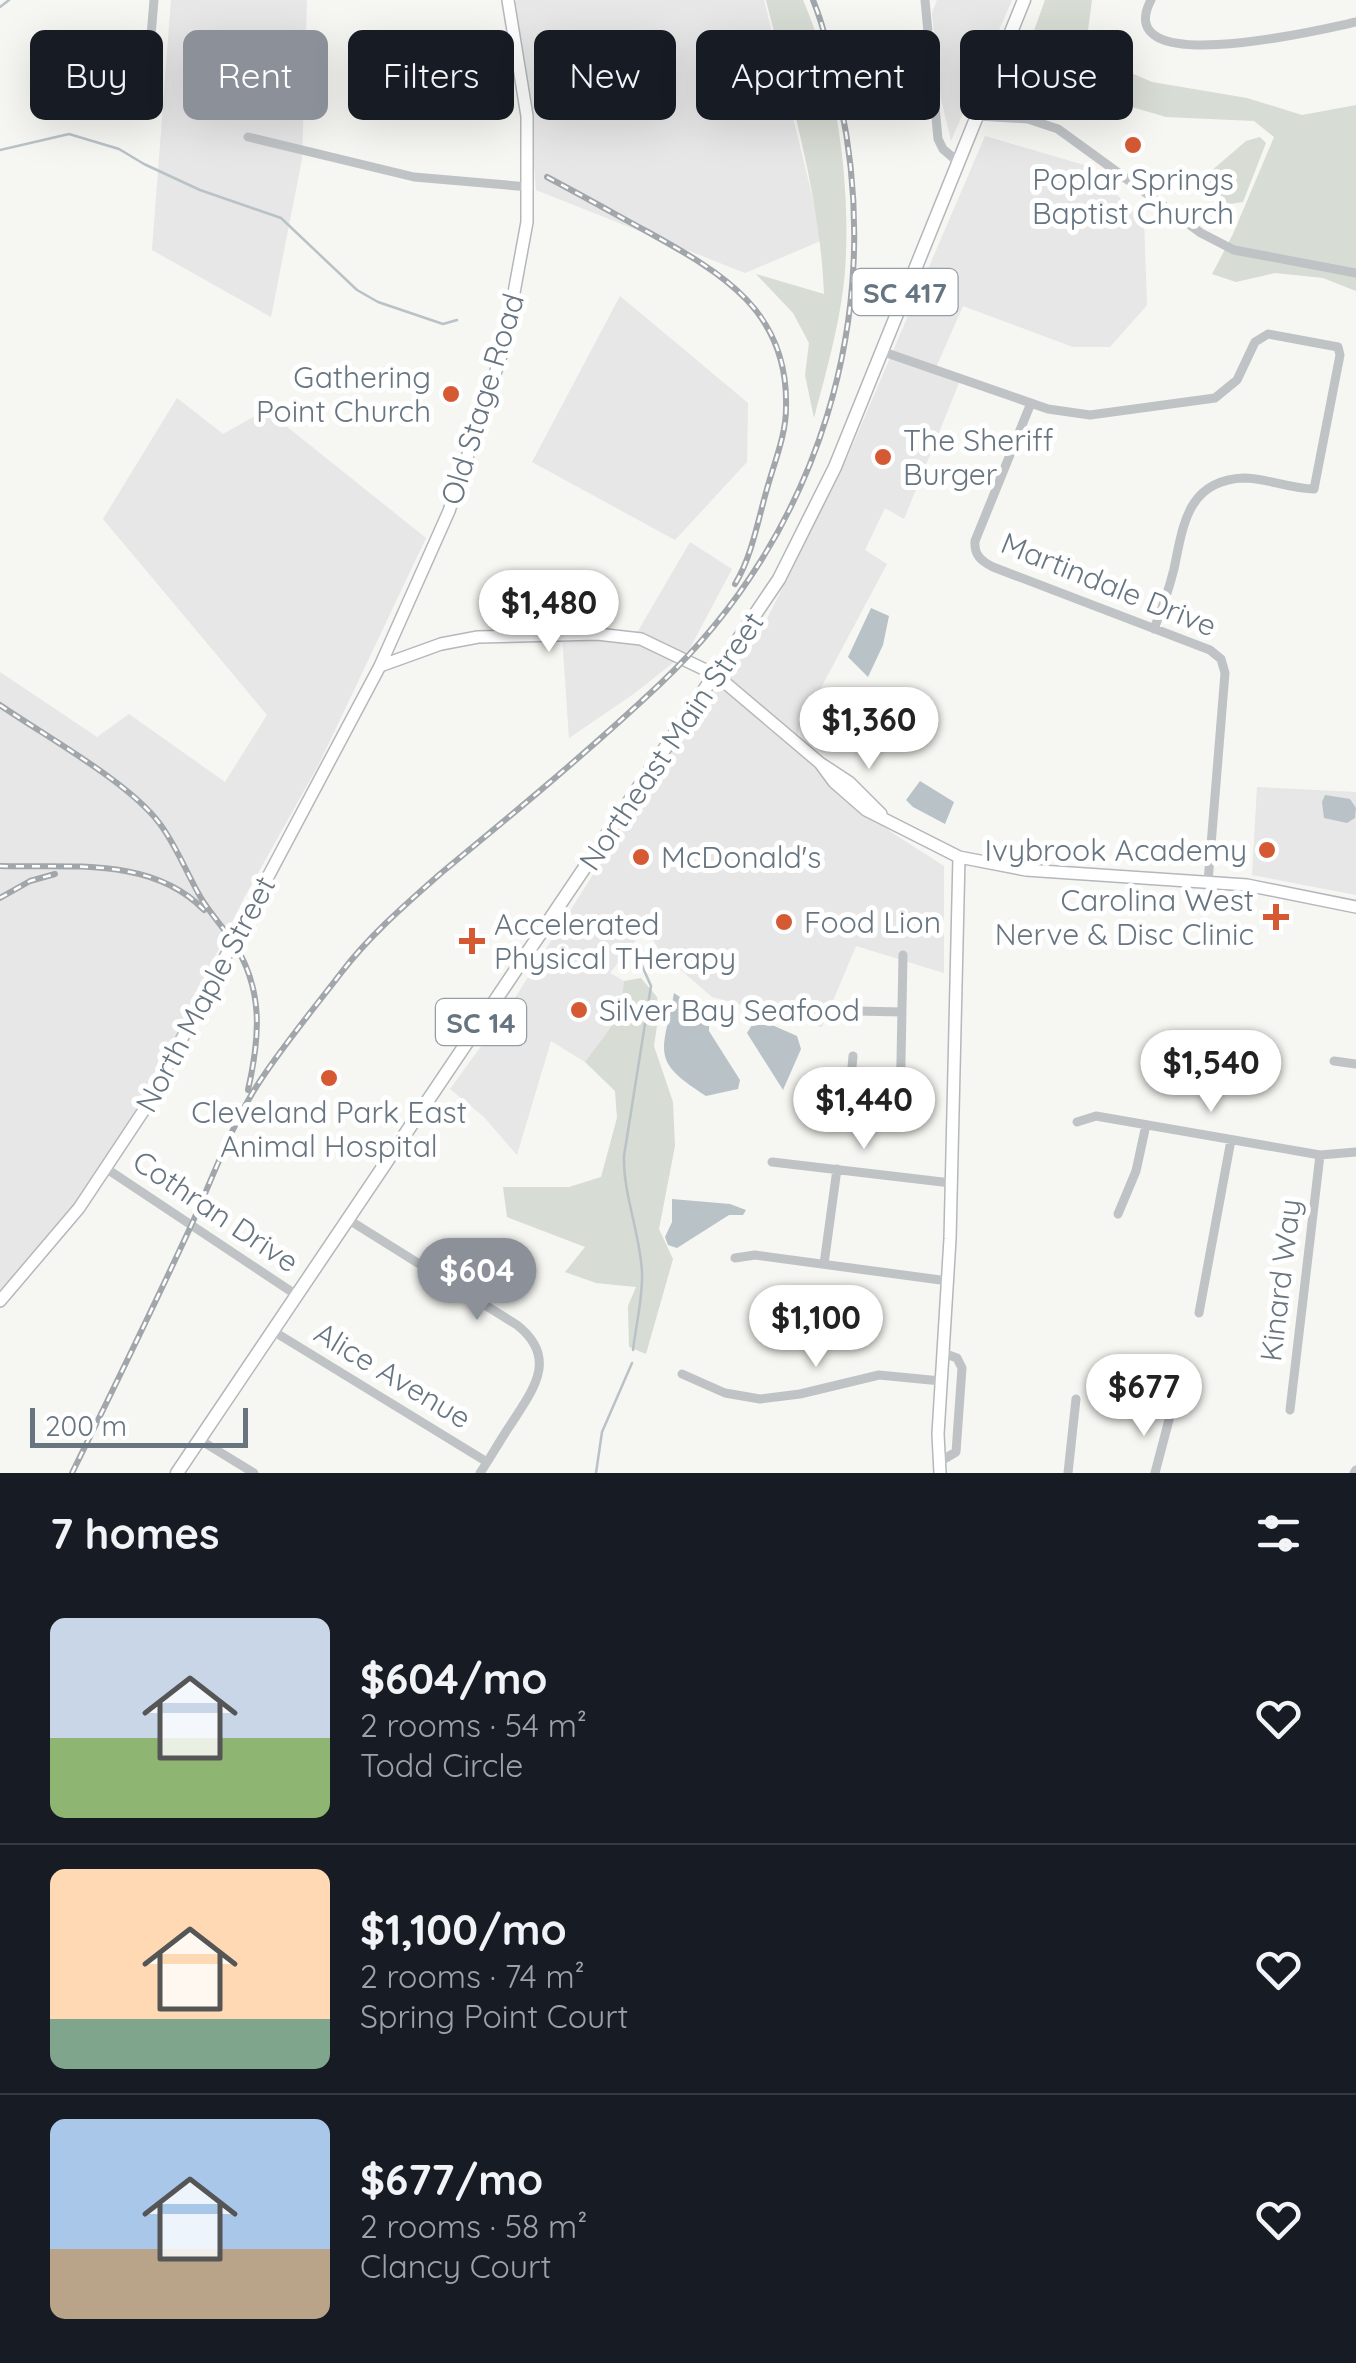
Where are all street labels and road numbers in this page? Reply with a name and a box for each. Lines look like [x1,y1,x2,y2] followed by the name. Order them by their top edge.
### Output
[852,269,958,315] road number: SC 417
[432,289,532,509] street label: Old Stage Road
[996,524,1222,644] street label: Martindale Drive
[570,605,772,877] street label: Northeast Main Street
[127,869,283,1119] street label: North Maple Street
[436,999,526,1045] road number: SC 14
[126,1142,306,1280] street label: Cothran Drive
[1251,1197,1309,1363] street label: Kinard Way
[308,1313,478,1437] street label: Alice Avenue

